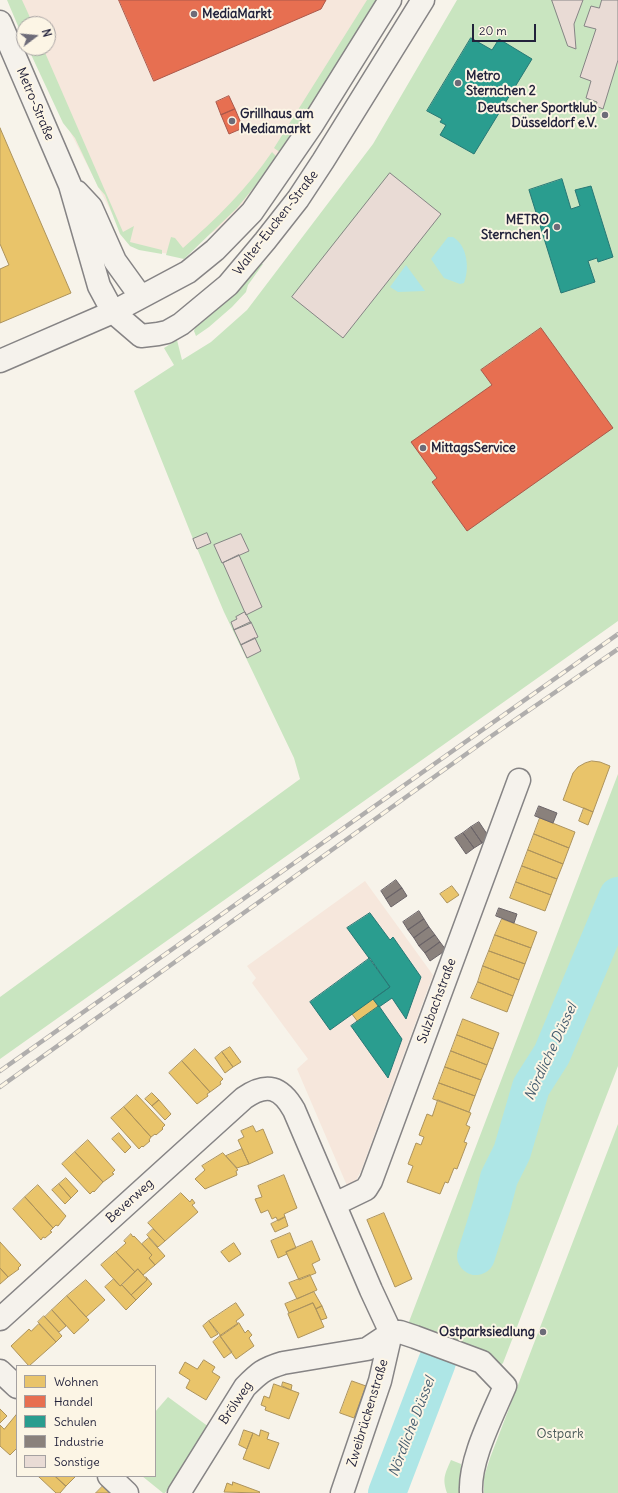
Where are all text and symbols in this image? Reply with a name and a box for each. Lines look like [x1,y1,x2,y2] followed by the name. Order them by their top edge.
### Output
[202,6,272,22] place label: MediaMarkt
[189,9,199,19] marker: MediaMarkt
[16,16,56,56] north arrow
[474,16,538,42] scale bar
[479,23,507,38] text: 20 m
[39,27,54,39] text: N
[13,65,57,143] street label: Metro-Straße
[466,68,536,99] place label: Metro Sternchen 2
[453,78,463,88] marker: Metro Sternchen 2
[477,100,597,131] place label: Deutscher Sportklub Düsseldorf e.V.
[240,106,314,137] place label: Grillhaus am Mediamarkt
[600,110,610,120] marker: Deutscher Sportklub Düsseldorf e.V.
[227,116,237,126] marker: Grillhaus am Mediamarkt
[230,167,322,279] street label: Walter-Eucken-Straße
[481,212,549,243] place label: METRO Sternchen 1
[552,222,562,232] marker: METRO Sternchen 1
[431,440,516,456] place label: MittagsService
[418,443,428,453] marker: MittagsService
[414,956,460,1046] street label: Sulzbachstraße
[521,1001,581,1103] water label: Nördliche Düssel
[103,1176,157,1226] street label: Beverweg
[439,1324,535,1340] place label: Ostparksiedlung
[538,1327,548,1337] marker: Ostparksiedlung
[344,1357,392,1469] street label: Zweibrückenstraße
[16,1365,156,1477] legend
[54,1374,99,1389] text: Wohnen
[385,1375,439,1479] water label: Nördliche Düssel
[216,1379,256,1427] street label: Brölweg
[54,1394,93,1409] text: Handel
[54,1414,97,1429] text: Schulen
[536,1426,584,1442] park label: Ostpark
[54,1434,104,1449] text: Industrie
[54,1454,100,1469] text: Sonstige

